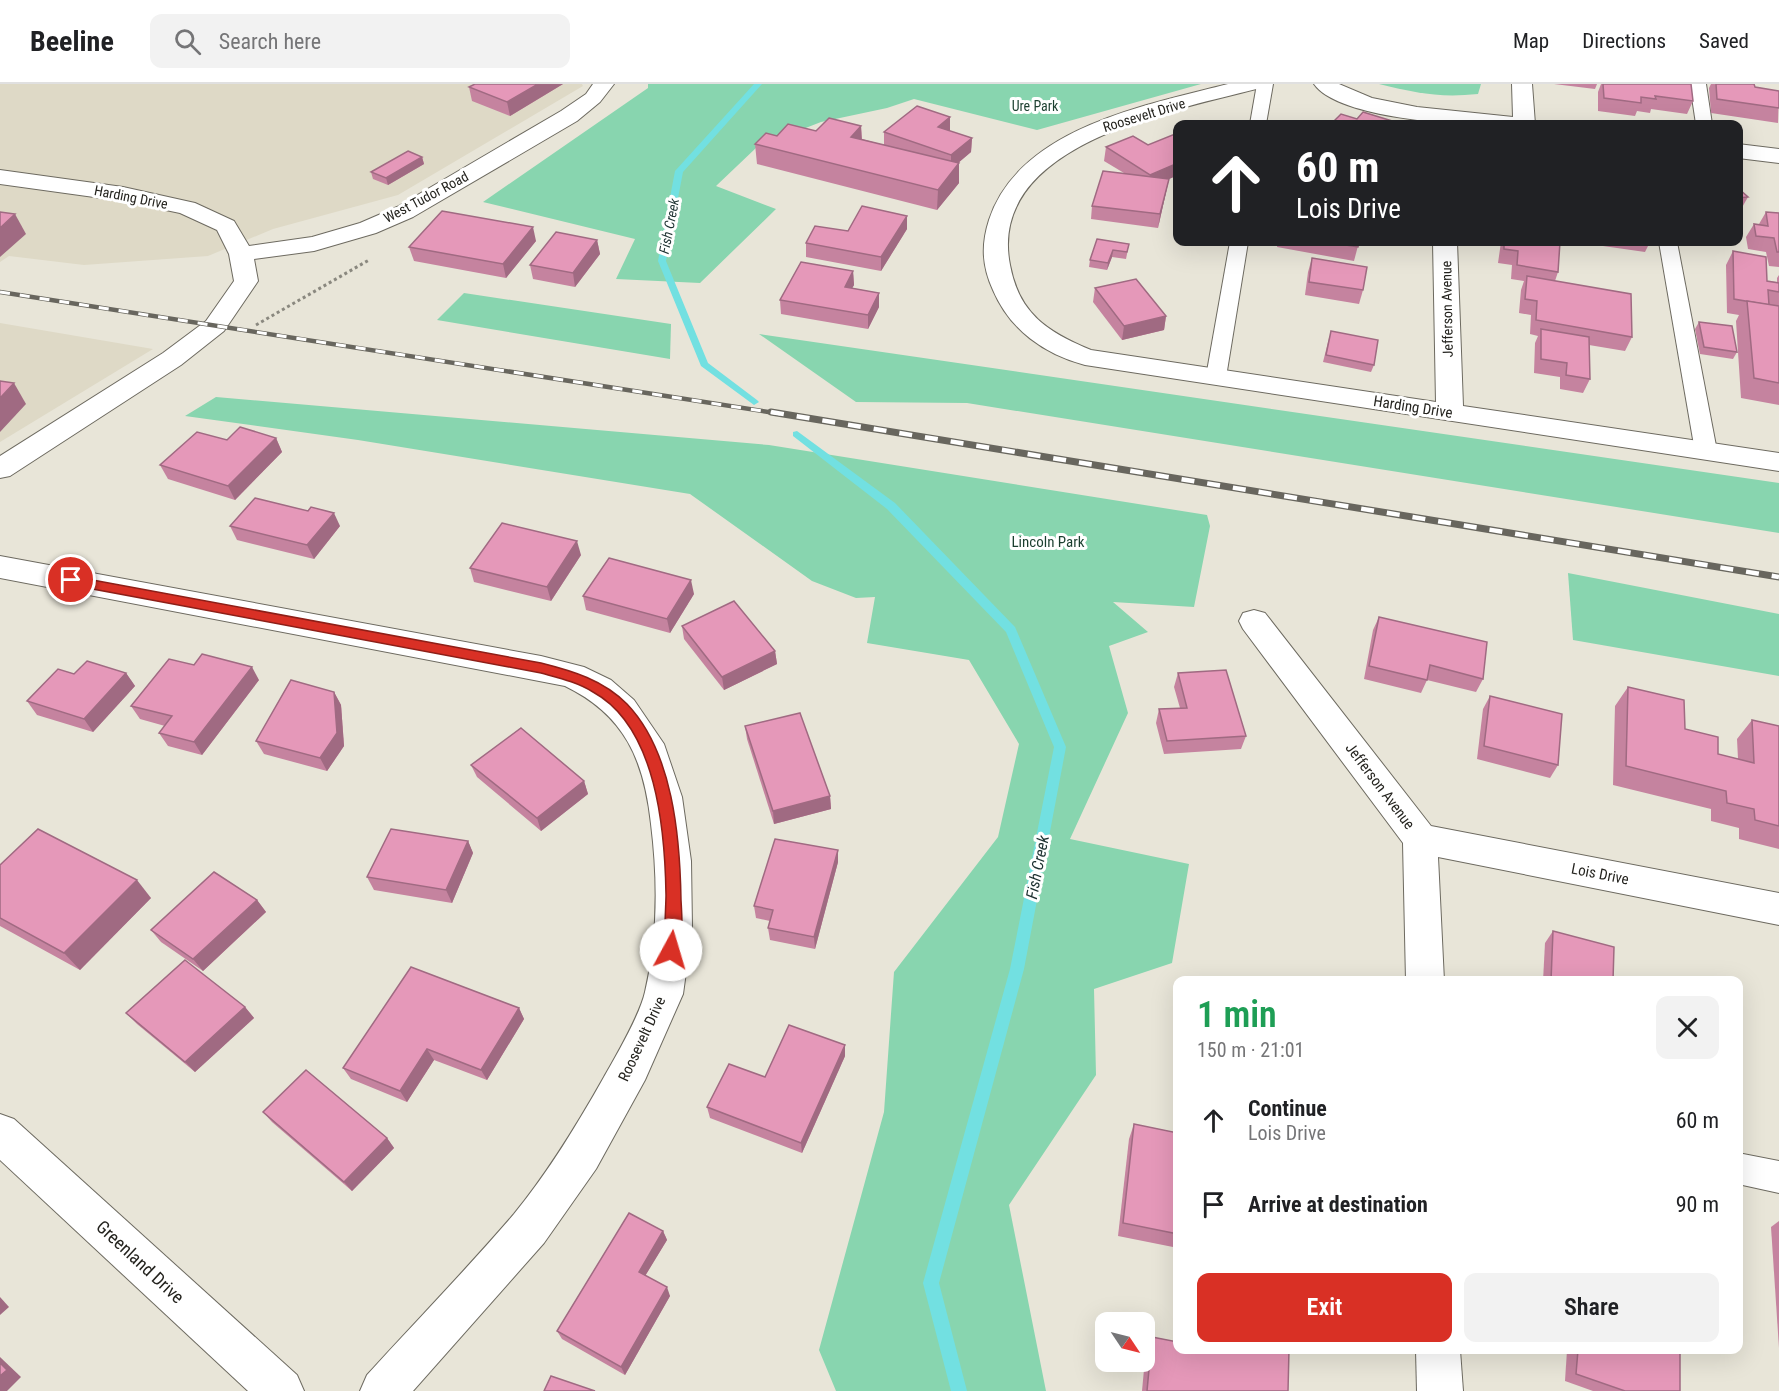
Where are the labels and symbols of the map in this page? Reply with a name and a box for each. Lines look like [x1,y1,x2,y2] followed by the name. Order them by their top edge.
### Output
[1101,95,1188,135] street label: Roosevelt Drive
[1012,98,1059,114] park label: Ure Park
[381,168,471,226] street label: West Tudor Road
[93,182,170,212] street label: Harding Drive
[656,196,682,255] water label: Fish Creek
[1438,260,1456,357] street label: Jefferson Avenue
[1372,392,1454,422] street label: Harding Drive
[1011,533,1085,551] park label: Lincoln Park
[45,554,96,605] pin
[1342,739,1418,833] street label: Jefferson Avenue
[1022,833,1053,900] water label: Fish Creek
[1570,860,1630,888] street label: Lois Drive
[639,918,703,982] position arrow
[615,994,669,1084] street label: Roosevelt Drive
[92,1216,188,1308] street label: Greenland Drive
[1095,1312,1155,1372] north arrow

